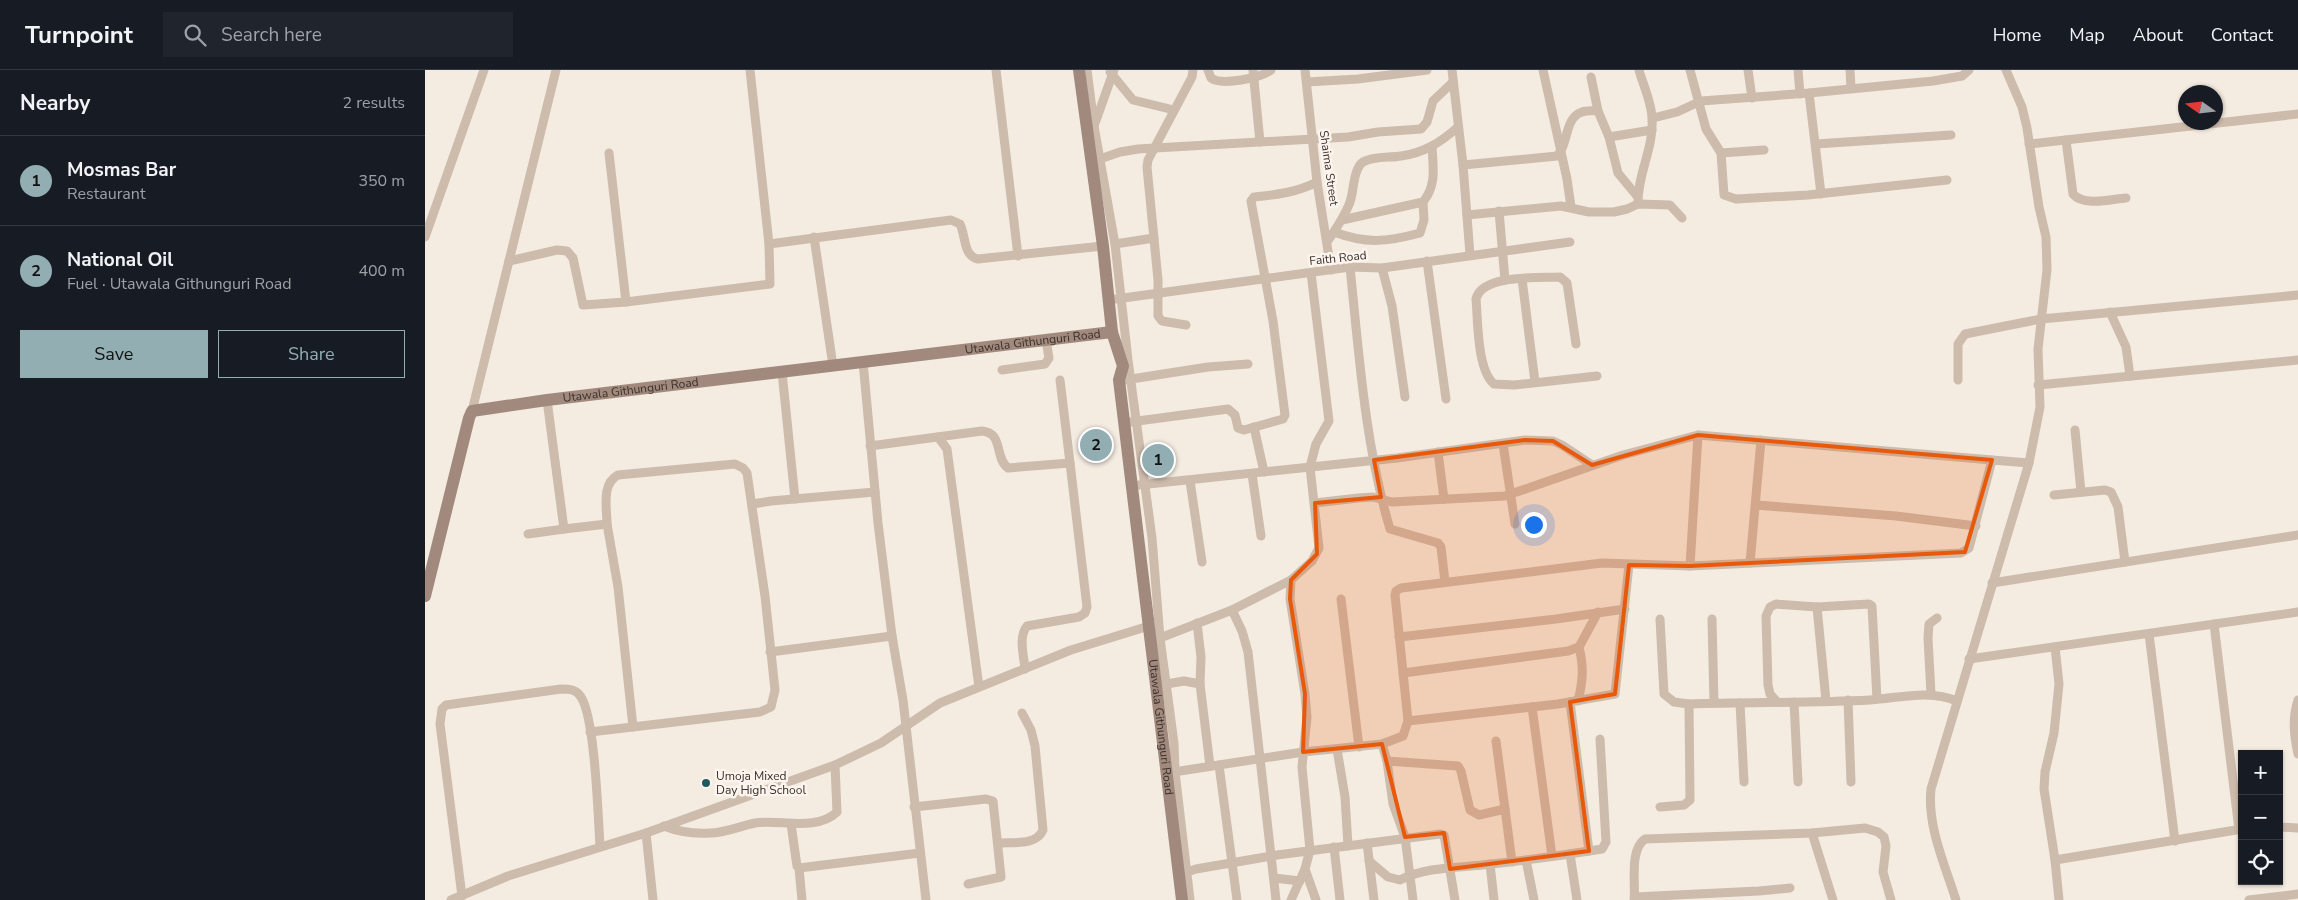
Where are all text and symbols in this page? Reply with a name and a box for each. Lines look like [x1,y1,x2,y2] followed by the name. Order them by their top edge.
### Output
[163,12,513,57] search box
[25,19,133,51] text: Turnpoint
[181,21,209,49] icon: search
[221,22,322,48] text: Search here
[1993,23,2041,47] text: Home
[2069,23,2105,47] text: Map
[2133,23,2183,47] text: About
[2211,23,2273,47] text: Contact
[2178,85,2223,130] north arrow
[20,89,90,117] text: Nearby
[343,92,405,114] text: 2 results
[1316,129,1342,207] street label: Shaima Street
[67,157,176,183] text: Mosmas Bar
[31,170,41,192] text: 1
[358,170,405,192] text: 350 m
[67,183,146,205] text: Restaurant
[67,247,173,273] text: National Oil
[1309,247,1367,269] street label: Faith Road
[31,260,41,282] text: 2
[358,260,405,282] text: 400 m
[67,273,292,295] text: Fuel · Utawala Githunguri Road
[964,325,1102,358] street label: Utawala Githunguri Road
[20,330,208,378] button: Save
[218,330,405,378] button: Share
[562,374,699,406] street label: Utawala Githunguri Road
[1080,426,1112,464] pin: 2
[1142,441,1174,479] pin: 1
[1521,512,1547,538] your location
[1145,658,1177,796] street label: Utawala Githunguri Road
[2238,750,2283,885] map controls
[2238,750,2283,795] button: +
[716,768,806,798] place label: Umoja Mixed Day High School
[700,777,712,789] marker: Umoja Mixed Day High School
[2238,795,2283,840] button: −
[2238,840,2283,885] button: locate

